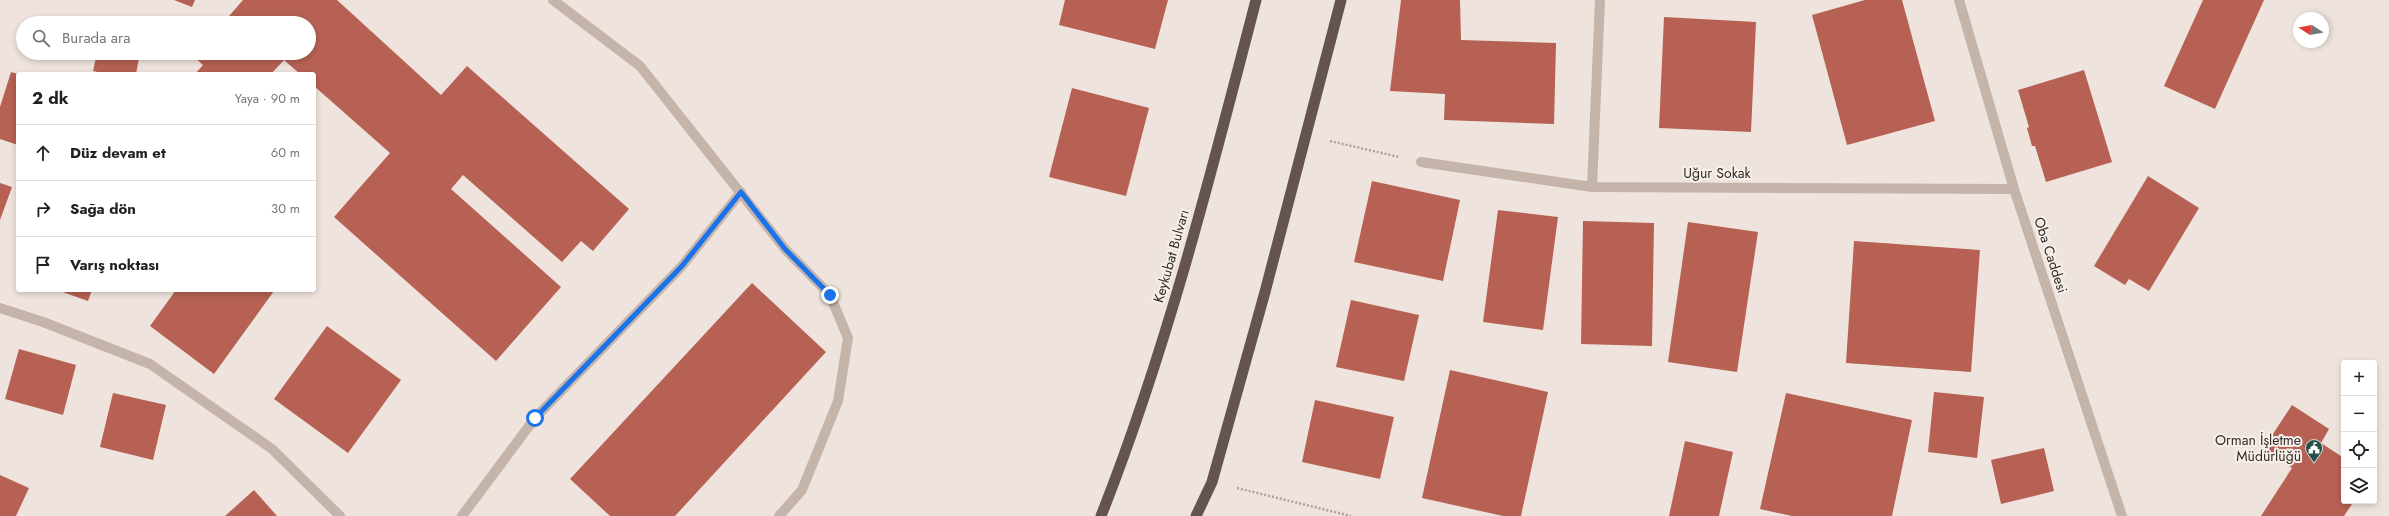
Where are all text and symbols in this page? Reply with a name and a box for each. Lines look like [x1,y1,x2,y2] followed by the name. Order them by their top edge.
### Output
[2293,12,2329,48] north arrow
[16,16,316,60] search box
[30,27,52,49] icon: search
[62,27,130,49] text: Burada ara
[32,86,69,110] text: 2 dk
[235,89,300,108] text: Yaya · 90 m
[32,142,54,164] icon: ahead
[70,142,166,164] text: Düz devam et
[271,143,300,162] text: 60 m
[1683,163,1752,183] street label: Uğur Sokak
[32,198,54,220] icon: right
[70,198,136,220] text: Sağa dön
[271,199,300,218] text: 30 m
[1148,207,1194,305] street label: Keykubat Bulvarı
[2029,214,2073,296] street label: Oba Caddesi
[32,254,54,276] icon: arrive
[70,254,159,276] text: Varış noktası
[821,286,839,304] route end
[2341,360,2377,504] map controls
[2341,360,2377,396] button: +
[2341,396,2377,432] button: −
[526,409,544,427] route start
[2215,430,2301,466] place label: Orman İşletme Müdürlüğü
[2341,432,2377,468] button: locate
[2304,438,2324,463] public building icon: Orman İşletme Müdürlüğü
[2341,468,2377,504] button: layers

